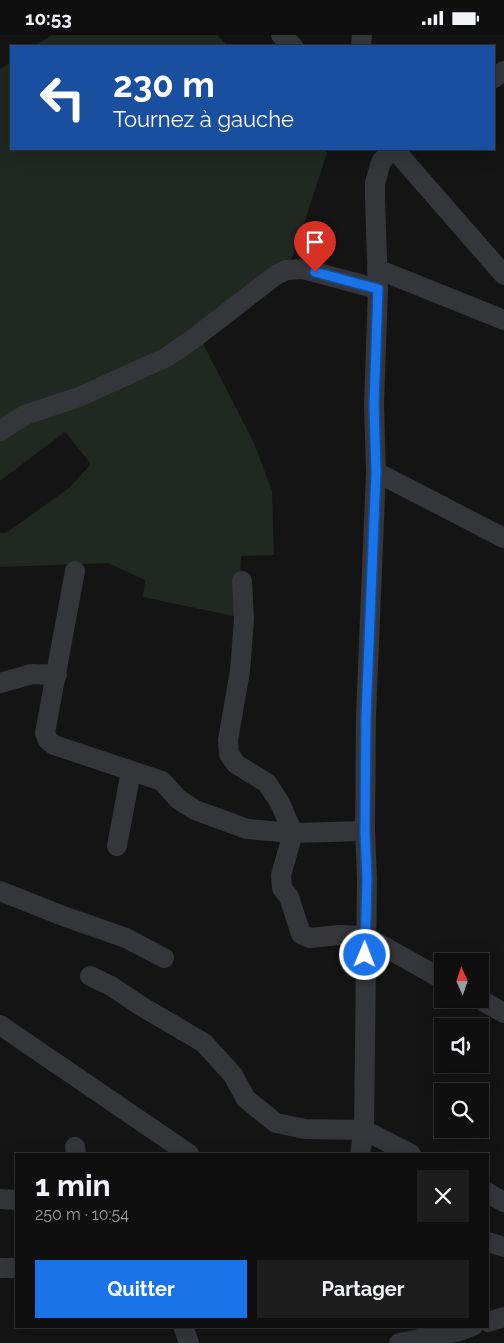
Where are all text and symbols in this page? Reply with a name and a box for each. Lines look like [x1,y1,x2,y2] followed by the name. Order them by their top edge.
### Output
[25,7,72,29] text: 10:53
[113,64,215,105] text: 230 m
[30,65,95,130] icon: left
[113,106,294,132] text: Tournez à gauche
[294,221,336,272] pin
[301,228,329,256] icon: arrive
[338,928,390,980] position arrow
[434,953,489,1007] north arrow
[434,953,489,1138] map controls
[434,1018,489,1073] button: sound
[434,1083,489,1138] button: search
[35,1168,111,1203] text: 1 min
[417,1170,469,1222] button: close
[35,1205,129,1224] text: 250 m · 10:54
[35,1260,247,1318] button: Quitter
[257,1260,469,1318] button: Partager

